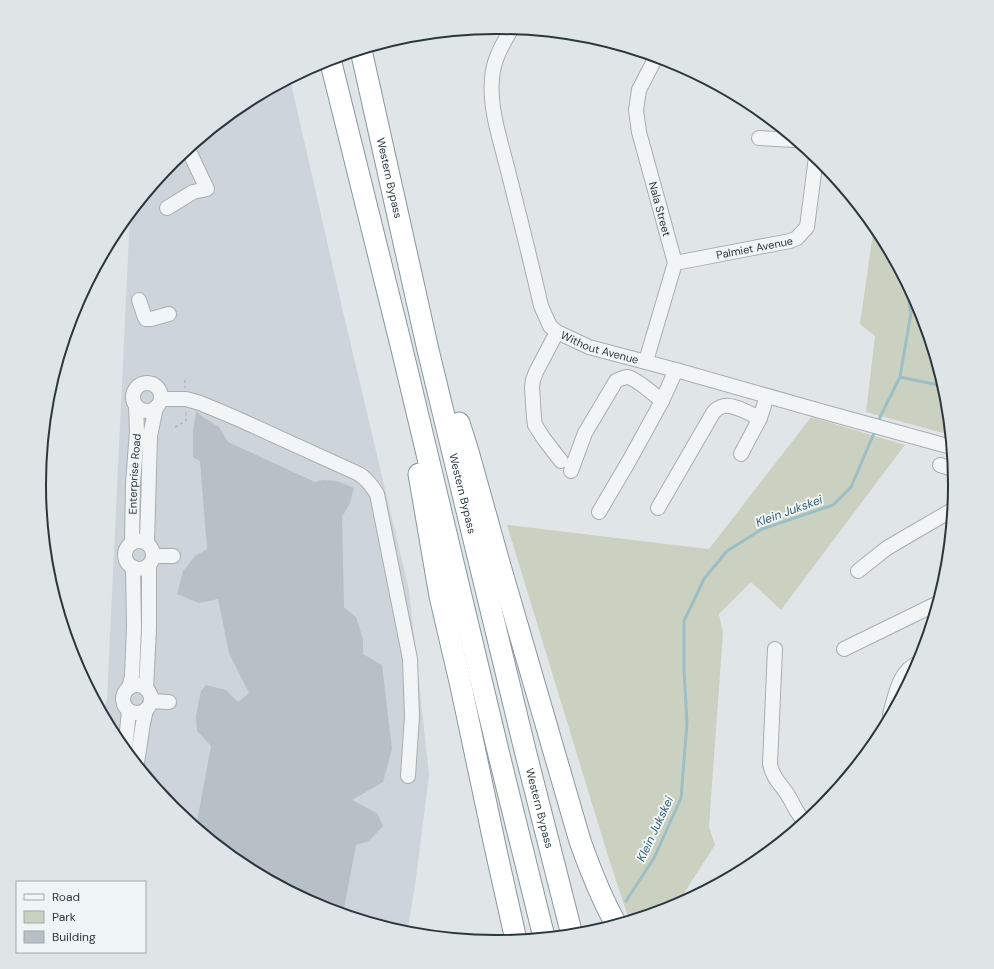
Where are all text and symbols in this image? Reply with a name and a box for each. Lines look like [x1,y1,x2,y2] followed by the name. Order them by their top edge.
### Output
[374,136,405,219] street label: Western Bypass
[646,180,674,238] street label: Nala Street
[715,234,794,262] street label: Palmiet Avenue
[559,328,640,367] street label: Without Avenue
[125,433,144,515] street label: Enterprise Road
[446,452,479,535] street label: Western Bypass
[753,491,826,531] water label: Klein Jukskei
[523,767,557,850] street label: Western Bypass
[633,793,678,864] water label: Klein Jukskei
[16,881,146,953] legend
[52,889,80,905] text: Road
[52,909,76,925] text: Park
[52,929,96,945] text: Building

